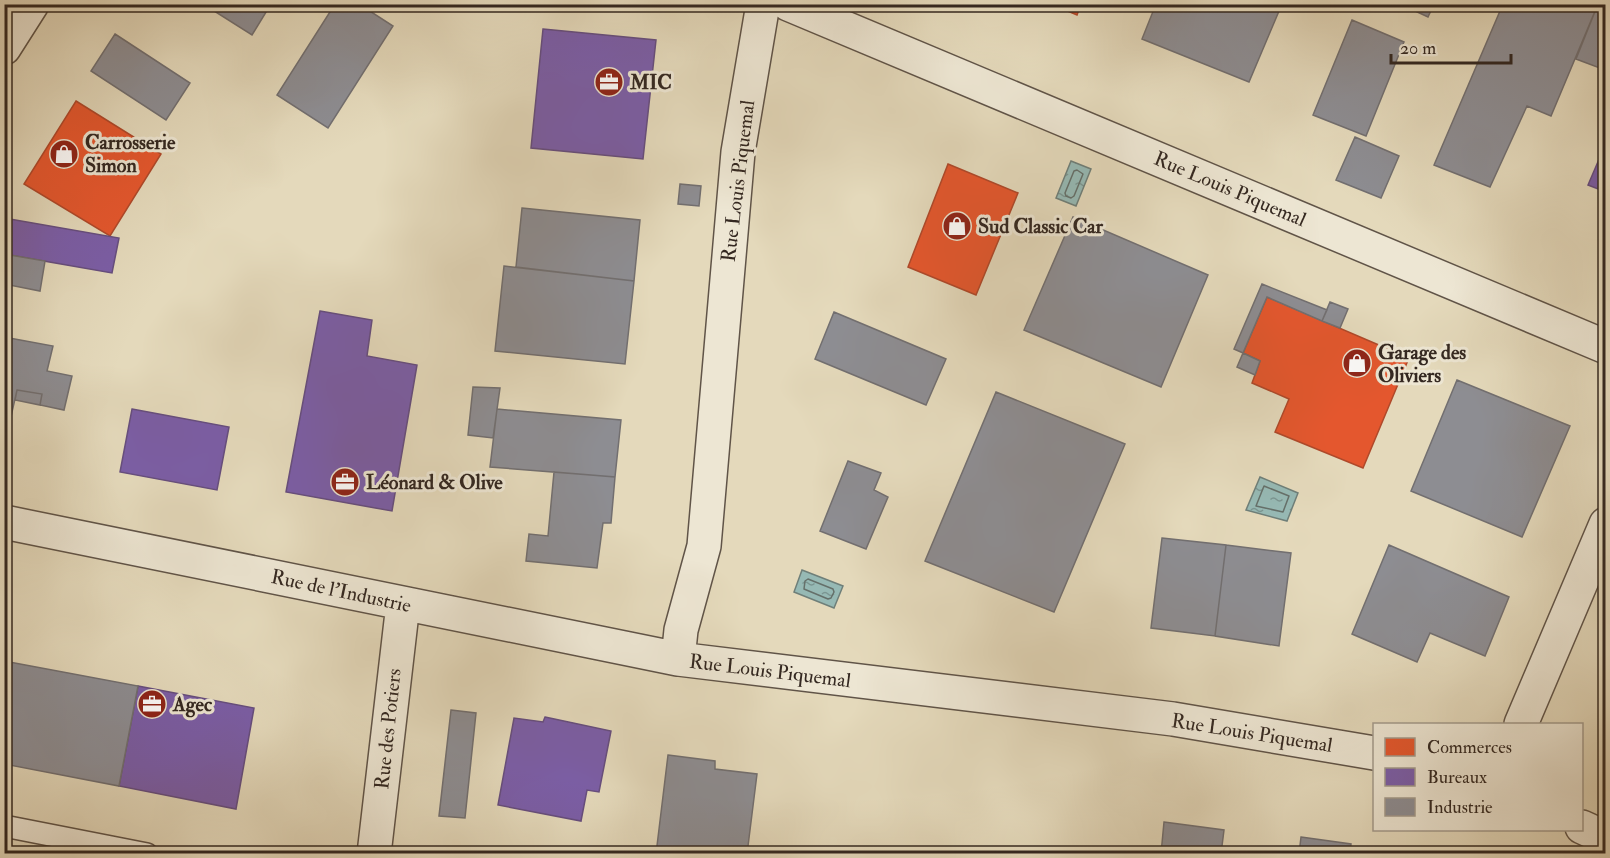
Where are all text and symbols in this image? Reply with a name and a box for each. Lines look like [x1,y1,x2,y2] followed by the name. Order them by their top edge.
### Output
[1391,27,1511,65] scale bar
[1400,37,1436,60] text: 20 m
[593,66,625,98] office icon: MIC
[629,70,672,95] place label: MIC
[716,99,760,263] street label: Rue Louis Piquemal
[85,130,176,178] place label: Carrosserie Simon
[48,138,80,170] shop icon: Carrosserie Simon
[1150,146,1310,232] street label: Rue Louis Piquemal
[941,210,973,242] shop icon: Sud Classic Car
[978,214,1103,239] place label: Sud Classic Car
[1378,340,1466,388] place label: Garage des Oliviers
[1341,347,1373,379] shop icon: Garage des Oliviers
[329,466,361,498] office icon: Léonard & Olive
[366,470,503,495] place label: Léonard & Olive
[269,564,413,618] street label: Rue de l'Industrie
[688,649,852,693] street label: Rue Louis Piquemal
[369,667,407,791] street label: Rue des Potiers
[136,688,168,720] office icon: Agec
[172,692,213,718] place label: Agec
[1170,708,1334,758] street label: Rue Louis Piquemal
[1373,723,1583,831] legend
[1427,736,1512,759] text: Commerces
[1427,766,1487,789] text: Bureaux
[1427,796,1493,819] text: Industrie

